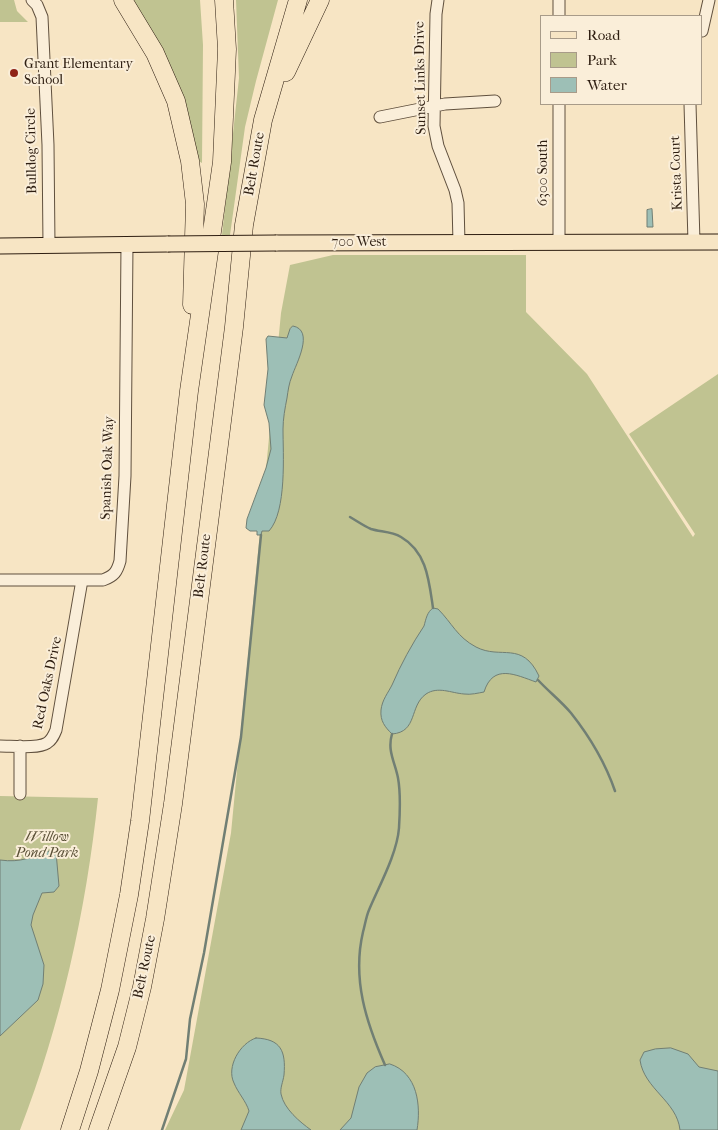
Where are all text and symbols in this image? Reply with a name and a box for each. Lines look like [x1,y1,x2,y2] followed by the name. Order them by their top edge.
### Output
[540,15,703,105] legend
[412,21,430,135] street label: Sunset Links Drive
[587,26,620,44] text: Road
[587,51,617,69] text: Park
[24,57,133,90] place label: Grant Elementary School
[8,67,20,79] marker: Grant Elementary School
[587,76,627,94] text: Water
[23,108,41,194] street label: Bulldog Circle
[241,131,269,197] street label: Belt Route
[667,135,687,211] street label: Krista Court
[536,140,552,206] street label: 6300 South
[331,235,387,251] street label: 700 West
[98,416,118,520] street label: Spanish Oak Way
[191,533,215,599] street label: Belt Route
[30,635,66,731] street label: Red Oaks Drive
[16,830,78,862] park label: Willow Pond Park
[130,934,160,1000] street label: Belt Route

